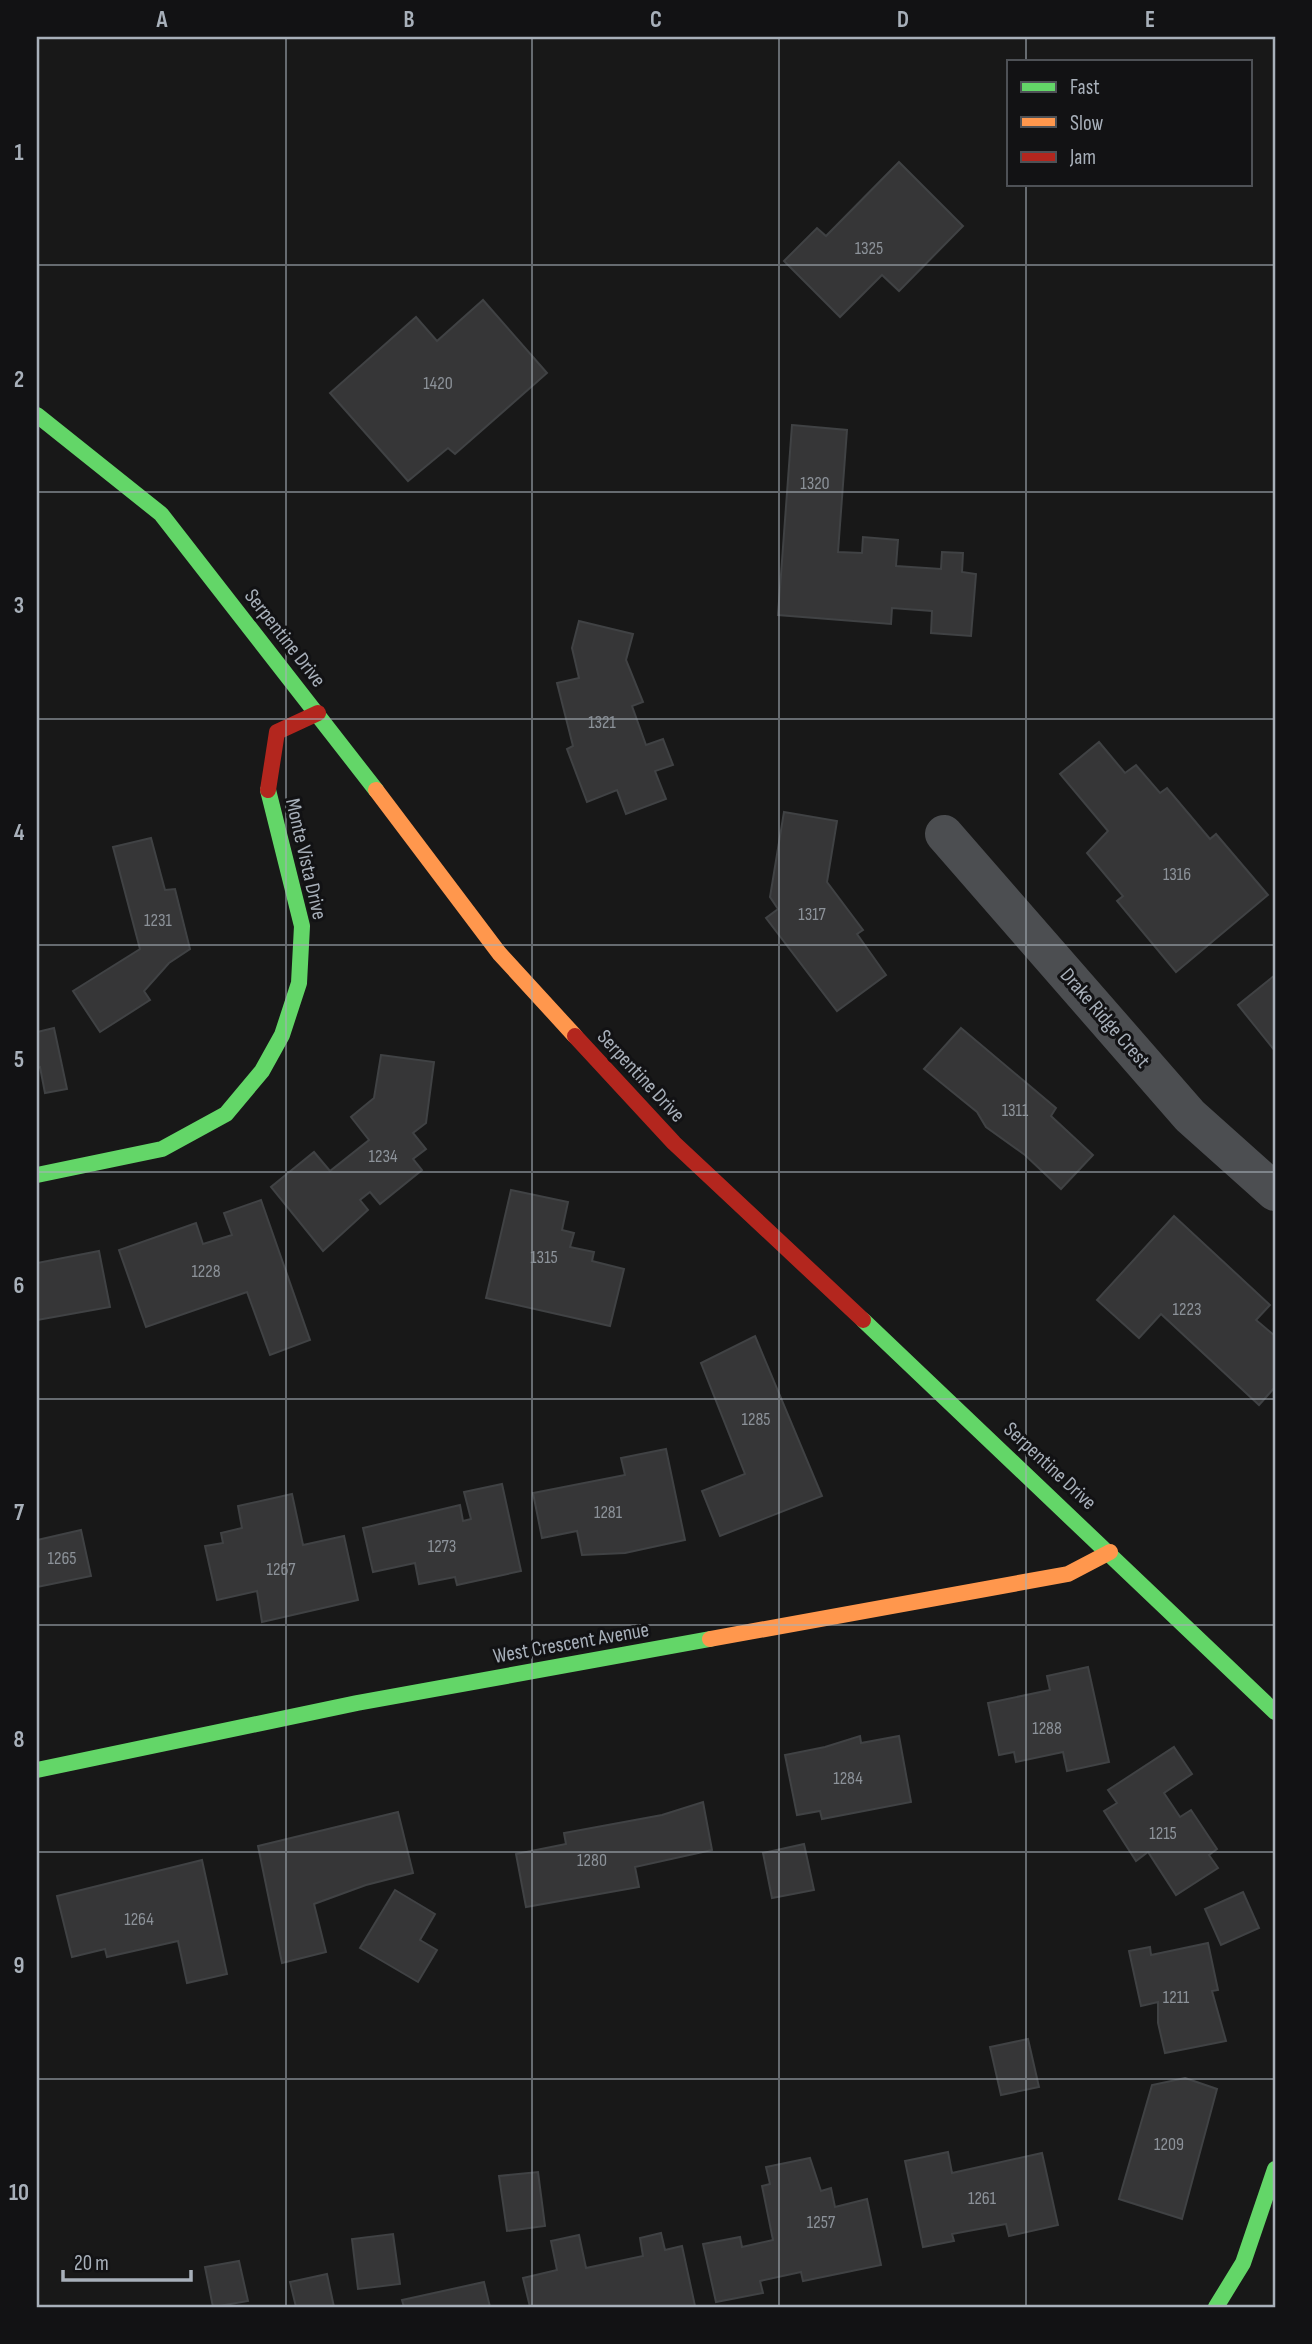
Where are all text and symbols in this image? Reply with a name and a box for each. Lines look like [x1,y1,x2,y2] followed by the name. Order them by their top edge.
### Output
[156,6,169,34] text: A
[404,6,415,34] text: B
[650,6,662,34] text: C
[897,6,909,34] text: D
[1145,6,1155,34] text: E
[1007,60,1252,186] legend
[1070,75,1100,100] text: Fast
[1070,111,1104,136] text: Slow
[14,139,24,167] text: 1
[1069,145,1096,170] text: Jam
[855,238,883,259] house number: 1325
[14,366,24,394] text: 2
[423,373,453,394] house number: 1420
[800,473,830,494] house number: 1320
[239,584,331,692] street label: Serpentine Drive
[14,592,24,620] text: 3
[588,712,617,733] house number: 1321
[280,796,332,922] street label: Monte Vista Drive
[14,819,25,847] text: 4
[1163,864,1191,885] house number: 1316
[798,904,826,925] house number: 1317
[144,910,173,931] house number: 1231
[1055,963,1155,1073] street label: Drake Ridge Crest
[592,1025,690,1127] street label: Serpentine Drive
[14,1046,24,1074] text: 5
[1002,1100,1029,1121] house number: 1311
[368,1146,398,1167] house number: 1234
[530,1247,558,1268] house number: 1315
[191,1261,221,1282] house number: 1228
[14,1272,24,1300] text: 6
[1173,1299,1201,1320] house number: 1223
[741,1409,771,1430] house number: 1285
[999,1417,1101,1515] street label: Serpentine Drive
[14,1499,24,1527] text: 7
[594,1502,623,1523] house number: 1281
[428,1536,456,1557] house number: 1273
[47,1548,77,1569] house number: 1265
[267,1559,296,1580] house number: 1267
[491,1617,651,1669] street label: West Crescent Avenue
[1032,1718,1062,1739] house number: 1288
[14,1726,25,1754] text: 8
[833,1768,863,1789] house number: 1284
[1149,1823,1177,1844] house number: 1215
[577,1850,607,1871] house number: 1280
[124,1909,154,1930] house number: 1264
[14,1952,24,1980] text: 9
[1163,1987,1190,2008] house number: 1211
[1154,2134,1184,2155] house number: 1209
[9,2179,29,2207] text: 10
[968,2188,997,2209] house number: 1261
[807,2212,836,2233] house number: 1257
[63,2239,191,2283] scale bar
[74,2251,109,2276] text: 20 m

